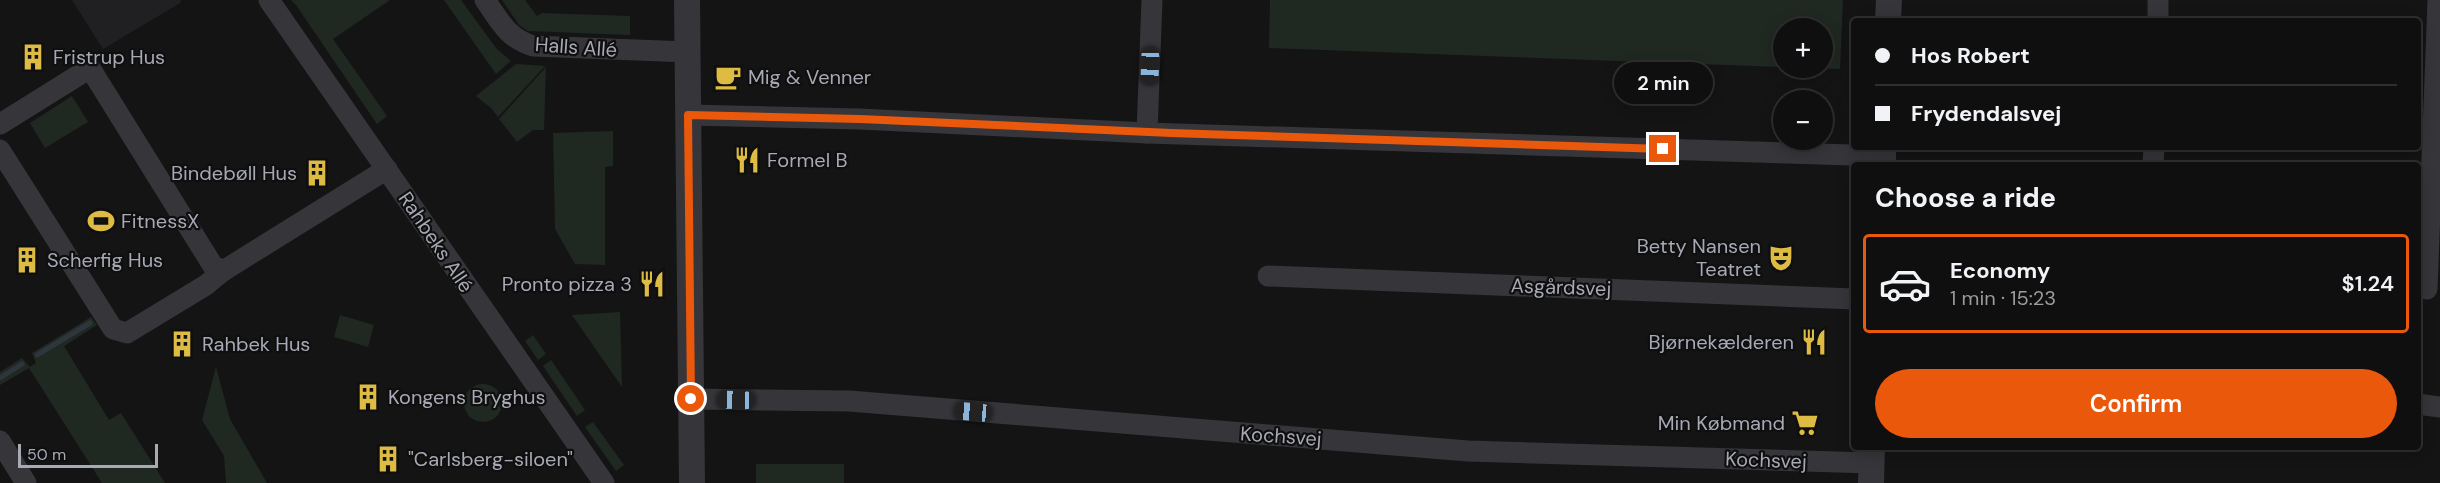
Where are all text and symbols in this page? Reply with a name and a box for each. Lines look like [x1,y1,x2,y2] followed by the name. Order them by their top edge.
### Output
[1773,18,1833,150] map controls
[1773,18,1833,78] button: +
[534,31,618,63] street label: Halls Allé
[1911,41,2030,70] text: Hos Robert
[18,42,48,72] building icon: Fristrup Hus
[53,44,165,70] place label: Fristrup Hus
[1140,48,1160,84] car
[713,62,743,92] cafe icon: Mig & Venner
[1614,62,1712,104] callout: 2 min
[748,64,871,90] place label: Mig & Venner
[1637,70,1690,96] text: 2 min
[1773,90,1833,150] button: −
[1911,99,2061,128] text: Frydendalsvej
[1649,135,1676,162] route end
[732,145,762,175] restaurant icon: Formel B
[767,147,848,173] place label: Formel B
[302,158,332,188] building icon: Bindebøll Hus
[171,160,297,186] place label: Bindebøll Hus
[1875,180,2056,215] text: Choose a ride
[393,187,479,297] street label: Rahbeks Allé
[86,206,116,236] sports icon: FitnessX
[121,208,199,234] place label: FitnessX
[1637,233,1761,282] place label: Betty Nansen Teatret
[1766,243,1796,273] theatre icon: Betty Nansen Teatret
[12,245,42,275] building icon: Scherfig Hus
[47,247,163,273] place label: Scherfig Hus
[1950,256,2050,285] text: Economy
[1878,257,1932,311] icon: car
[637,269,667,299] restaurant icon: Pronto pizza 3
[2342,269,2394,298] text: $1.24
[502,271,632,297] place label: Pronto pizza 3
[1510,272,1612,302] street label: Asgårdsvej
[1950,285,2056,311] text: 1 min · 15:23
[1799,327,1829,357] restaurant icon: Bjørnekælderen
[167,329,197,359] building icon: Rahbek Hus
[1648,329,1794,355] place label: Bjørnekælderen
[202,331,310,357] place label: Rahbek Hus
[1875,369,2397,438] button: Confirm
[353,382,383,412] building icon: Kongens Bryghus
[388,384,545,410] place label: Kongens Bryghus
[677,385,704,412] route start
[718,391,754,409] car
[954,401,992,423] car
[1790,408,1820,438] supermarket icon: Min Købmand
[1658,410,1785,436] place label: Min Købmand
[1239,420,1323,452] street label: Kochsvej
[18,441,158,468] scale bar
[27,444,66,465] text: 50 m
[373,444,403,474] building icon: "Carlsberg-siloen"
[408,446,573,472] place label: "Carlsberg-siloen"
[1725,446,1807,474] street label: Kochsvej

